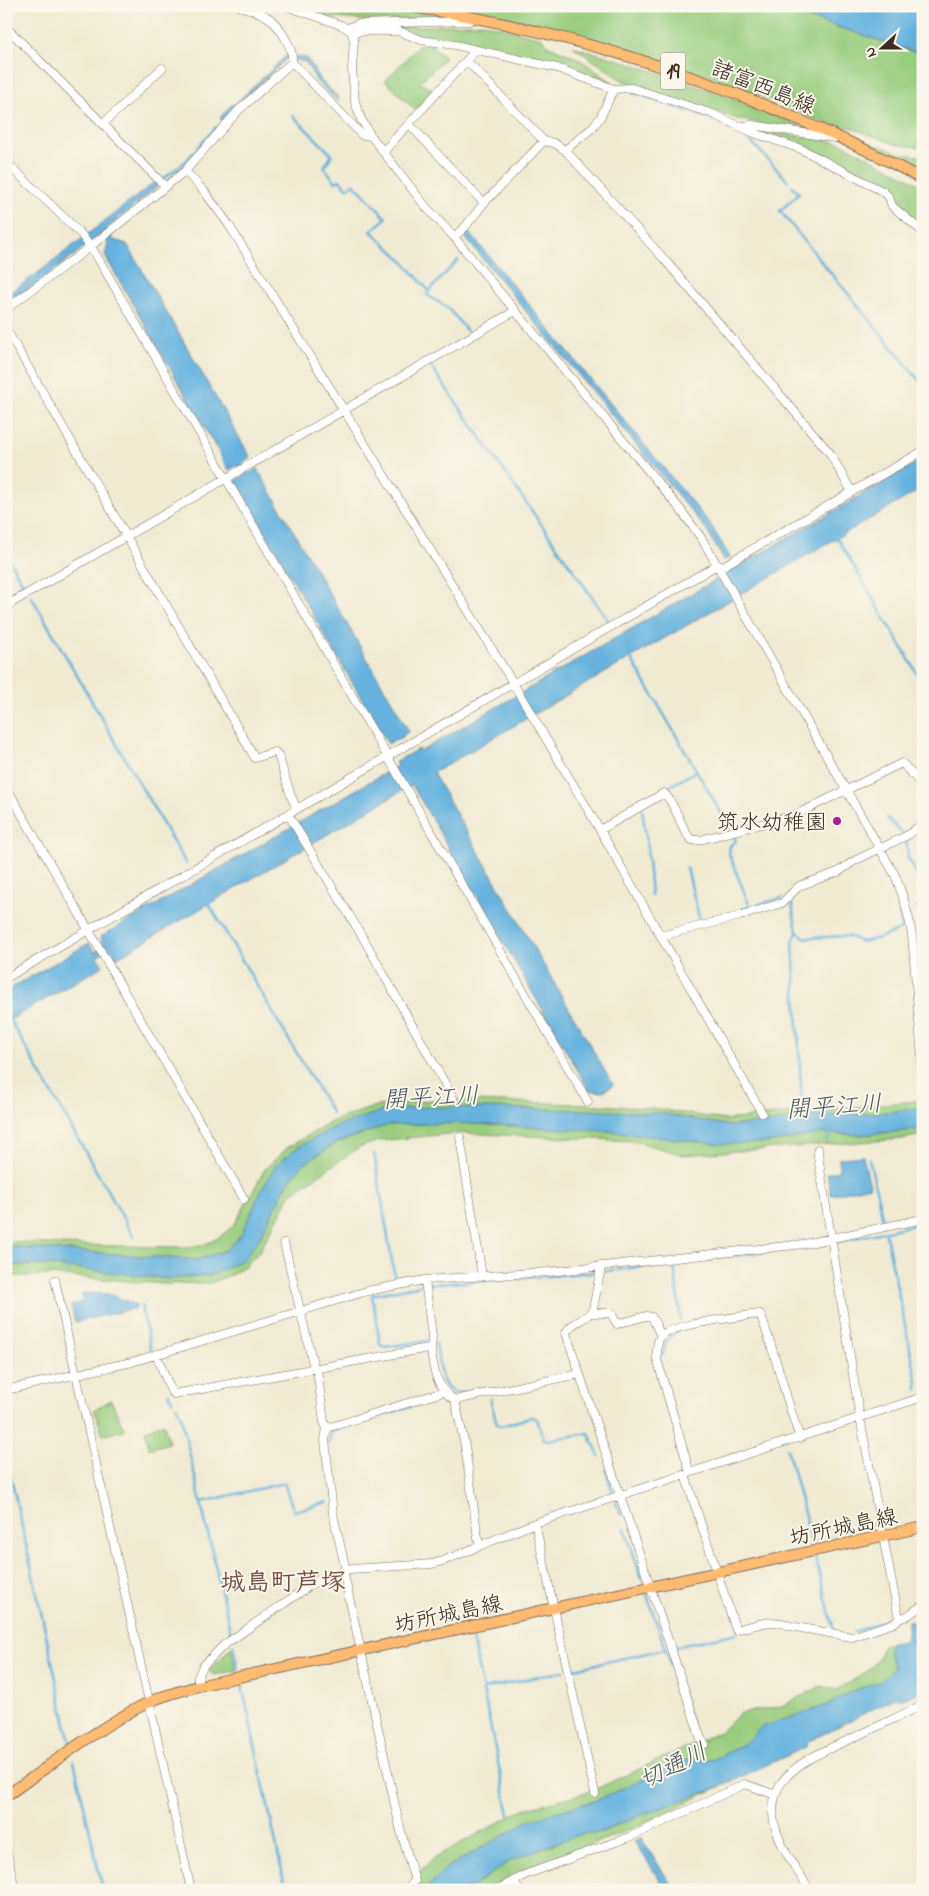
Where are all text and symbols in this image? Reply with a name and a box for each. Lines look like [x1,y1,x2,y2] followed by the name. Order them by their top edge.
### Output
[856,22,906,72] north arrow
[860,44,883,60] text: N
[660,52,686,90] road number: 19
[706,53,820,124] street label: 諸富西島線
[717,808,827,840] place label: 筑水幼稚園
[831,815,843,827] marker: 筑水幼稚園
[382,1080,480,1119] water label: 開平江川
[785,1088,883,1129] water label: 開平江川
[786,1502,901,1556] street label: 坊所城島線
[220,1566,346,1602] district label: 城島町芦塚
[391,1589,506,1643] street label: 坊所城島線
[634,1736,714,1799] water label: 切通川

